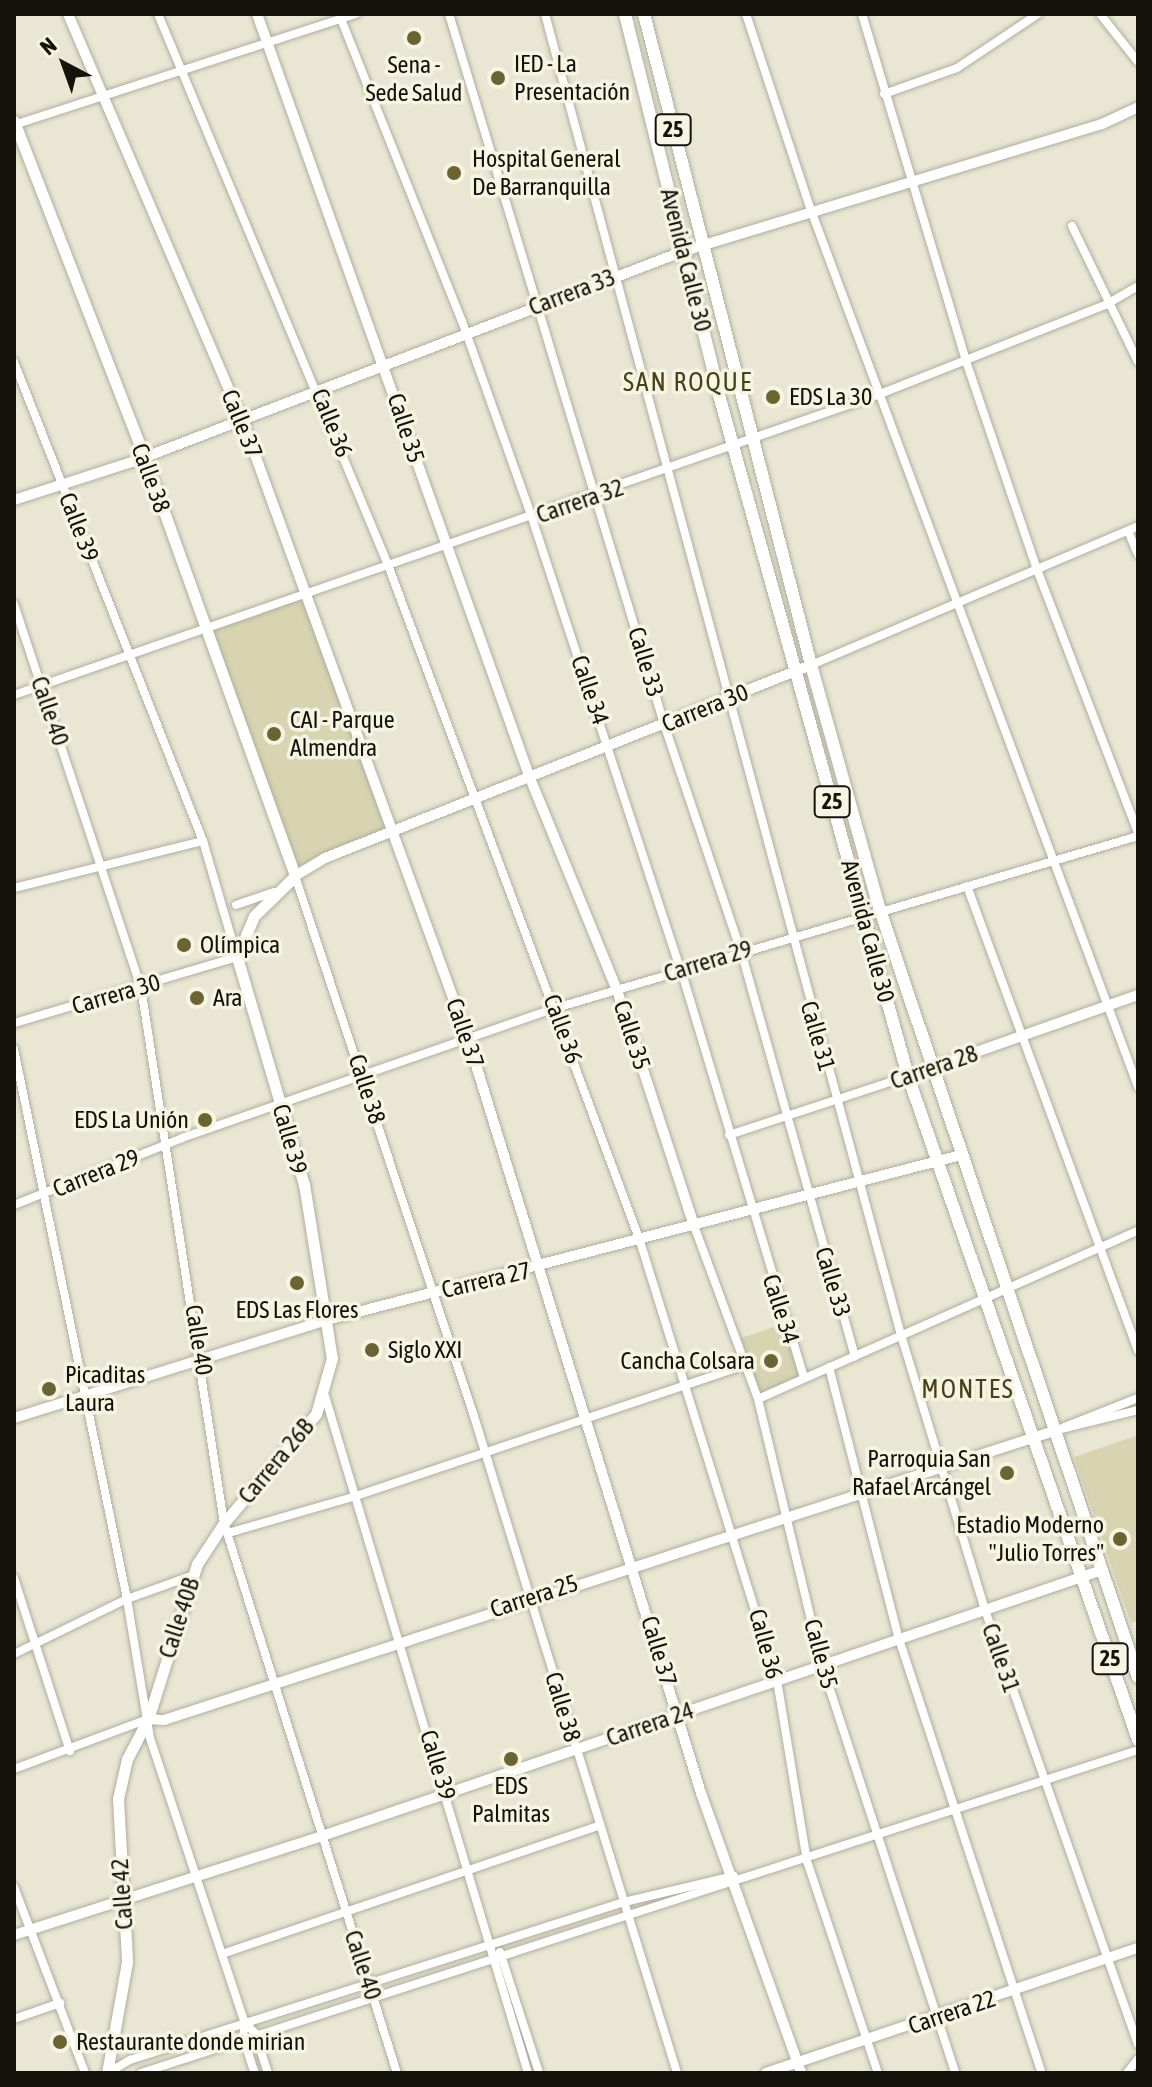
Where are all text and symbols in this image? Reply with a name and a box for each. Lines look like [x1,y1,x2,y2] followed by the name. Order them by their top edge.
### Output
[24,24,104,104] north arrow
[405,29,423,47] marker: Sena - Sede Salud
[35,32,62,60] text: N
[514,50,630,106] place label: IED - La Presentación
[366,51,462,107] place label: Sena - Sede Salud
[489,69,507,87] marker: IED - La Presentación
[653,112,693,148] road number: 25
[472,145,621,201] place label: Hospital General De Barranquilla
[443,162,465,184] marker: Hospital General De Barranquilla
[654,185,718,335] street label: Avenida Calle 30
[525,262,619,322] street label: Carrera 33
[623,367,753,399] district label: SAN ROQUE
[789,383,872,411] place label: EDS La 30
[305,385,359,461] street label: Calle 36
[215,386,269,462] street label: Calle 37
[764,388,782,406] marker: EDS La 30
[381,390,431,466] street label: Calle 35
[125,440,177,516] street label: Calle 38
[532,473,628,529] street label: Carrera 32
[53,489,105,565] street label: Calle 39
[622,624,670,700] street label: Calle 33
[565,652,615,728] street label: Calle 34
[25,673,75,749] street label: Calle 40
[658,678,752,738] street label: Carrera 30
[290,706,395,762] place label: CAI - Parque Almendra
[265,725,283,743] marker: CAI - Parque Almendra
[812,784,852,820] road number: 25
[835,857,901,1005] street label: Avenida Calle 30
[200,931,280,959] place label: Olímpica
[660,934,756,988] street label: Carrera 29
[175,936,193,954] marker: Olímpica
[68,968,164,1020] street label: Carrera 30
[213,984,243,1012] place label: Ara
[188,989,206,1007] marker: Ara
[537,991,589,1067] street label: Calle 36
[440,995,490,1071] street label: Calle 37
[607,997,657,1073] street label: Calle 35
[794,998,842,1074] street label: Calle 31
[886,1039,982,1095] street label: Carrera 28
[342,1051,392,1127] street label: Calle 38
[266,1101,314,1177] street label: Calle 39
[74,1106,189,1134] place label: EDS La Unión
[196,1111,214,1129] marker: EDS La Unión
[49,1143,143,1203] street label: Carrera 29
[809,1244,857,1320] street label: Calle 33
[439,1256,533,1304] street label: Carrera 27
[756,1271,806,1347] street label: Calle 34
[288,1274,306,1292] marker: EDS Las Flores
[236,1296,358,1324] place label: EDS Las Flores
[179,1303,219,1377] street label: Calle 40
[388,1336,462,1364] place label: Siglo XXI
[363,1341,381,1359] marker: Siglo XXI
[621,1347,755,1375] place label: Cancha Colsara
[762,1352,780,1370] marker: Cancha Colsara
[65,1361,145,1417] place label: Picaditas Laura
[921,1374,1015,1406] district label: MONTES
[40,1380,58,1398] marker: Picaditas Laura
[232,1413,320,1509] street label: Carrera 26B
[852,1445,991,1501] place label: Parroquia San Rafael Arcángel
[998,1464,1016,1482] marker: Parroquia San Rafael Arcángel
[956,1511,1104,1567] place label: Estadio Moderno "Julio Torres"
[1111,1530,1129,1548] marker: Estadio Moderno "Julio Torres"
[486,1568,582,1624] street label: Carrera 25
[153,1574,205,1662] street label: Calle 40B
[743,1606,789,1682] street label: Calle 36
[635,1613,683,1689] street label: Calle 37
[798,1616,844,1692] street label: Calle 35
[976,1620,1026,1696] street label: Calle 31
[1090,1641,1130,1677] road number: 25
[539,1669,587,1745] street label: Calle 38
[602,1696,698,1752] street label: Carrera 24
[414,1727,462,1803] street label: Calle 39
[502,1750,520,1768] marker: EDS Palmitas
[472,1772,550,1828] place label: EDS Palmitas
[105,1857,139,1931] street label: Calle 42
[338,1927,388,2003] street label: Calle 40
[904,1984,1000,2040] street label: Carrera 22
[76,2028,305,2056] place label: Restaurante donde mirian
[51,2033,69,2051] marker: Restaurante donde mirian

